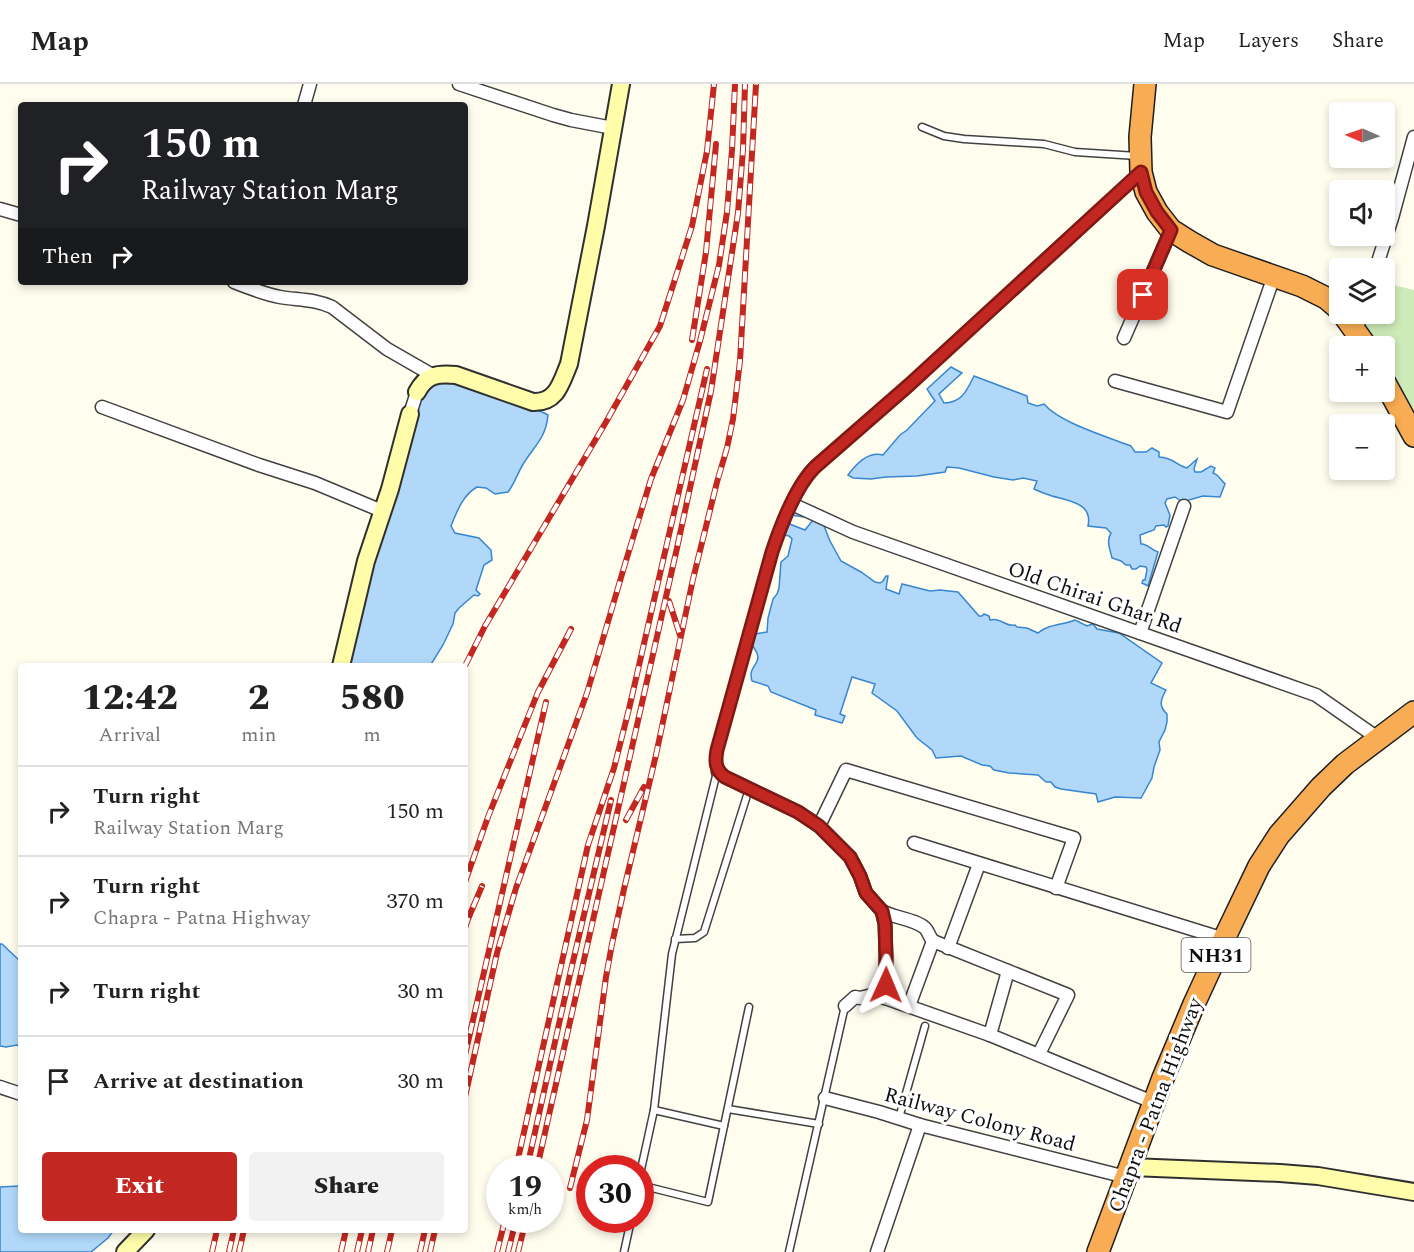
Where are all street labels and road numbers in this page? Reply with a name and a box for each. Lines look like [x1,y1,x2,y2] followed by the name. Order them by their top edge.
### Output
[1003,553,1186,643] street label: Old Chirai Ghar Rd
[1182,938,1250,972] road number: NH31
[1100,992,1212,1218] street label: Chapra - Patna Highway
[880,1079,1079,1161] street label: Railway Colony Road

